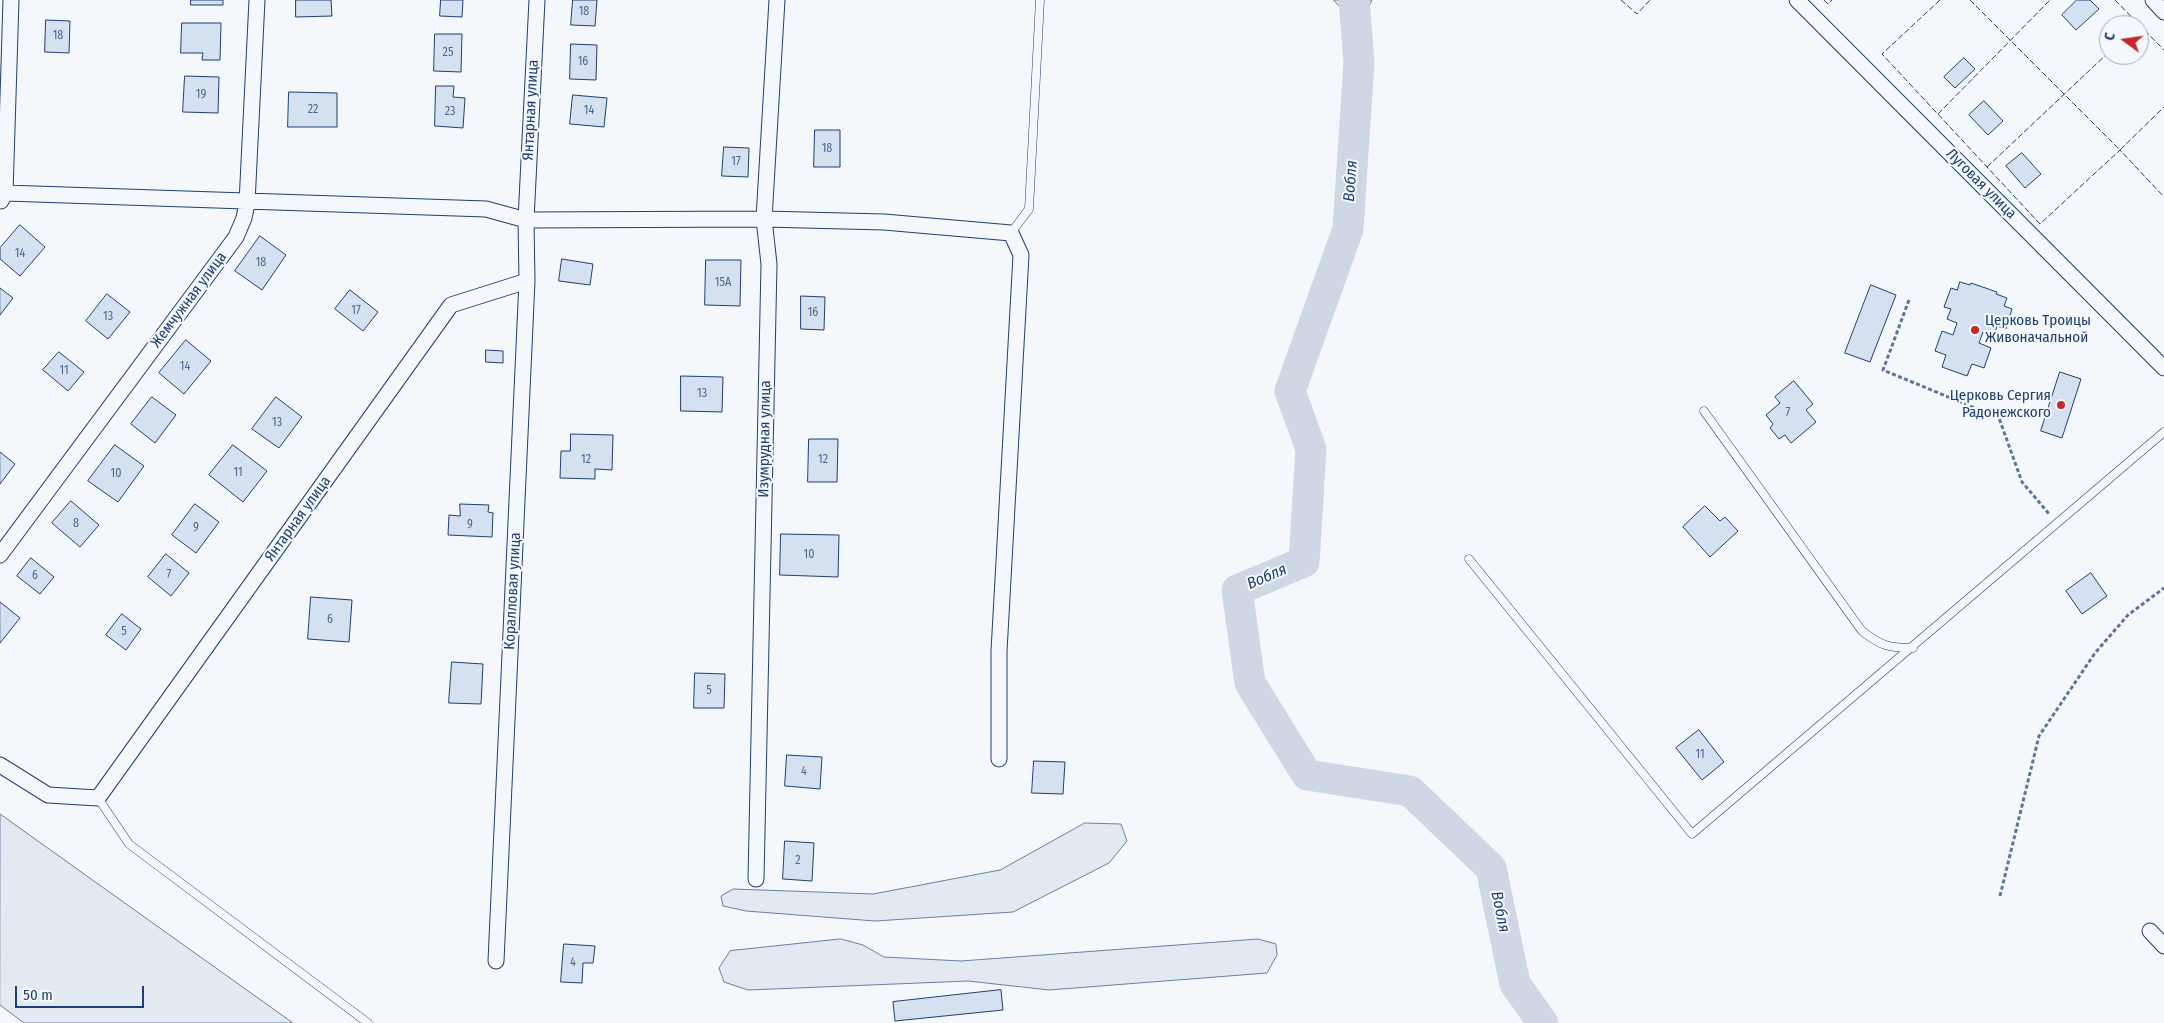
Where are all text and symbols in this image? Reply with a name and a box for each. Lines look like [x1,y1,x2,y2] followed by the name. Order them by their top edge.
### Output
[579,5,589,19] house number: 18
[2099,15,2149,65] north arrow
[53,29,63,43] house number: 18
[2101,31,2119,42] text: С
[443,46,453,60] house number: 25
[578,55,588,69] house number: 16
[519,59,543,161] street label: Янтарная улица
[196,88,206,102] house number: 19
[308,103,318,117] house number: 22
[584,104,594,118] house number: 14
[445,105,455,119] house number: 23
[822,142,832,156] house number: 18
[1942,145,2020,223] street label: Луговая улица
[731,155,741,169] house number: 17
[1340,160,1362,202] water label: Вобля
[15,247,25,261] house number: 14
[147,249,231,351] street label: Жемчужная улица
[256,256,266,270] house number: 18
[715,276,731,290] house number: 15А
[351,304,361,318] house number: 17
[808,306,818,320] house number: 16
[103,310,113,324] house number: 13
[1985,312,2091,347] place label: Церковь Троицы Живоначальной
[1969,324,1981,336] marker: Церковь Троицы Живоначальной
[180,360,190,374] house number: 14
[59,364,69,378] house number: 11
[755,380,775,498] street label: Изумрудная улица
[697,387,707,401] house number: 13
[1950,387,2051,422] place label: Церковь Сергия Радонежского
[2055,399,2067,411] marker: Церковь Сергия Радонежского
[1786,406,1790,420] house number: 7
[272,416,282,430] house number: 13
[581,453,591,467] house number: 12
[818,453,828,467] house number: 12
[233,466,243,480] house number: 11
[111,467,121,481] house number: 10
[261,473,335,565] street label: Янтарная улица
[73,517,79,531] house number: 8
[467,518,473,532] house number: 9
[193,521,199,535] house number: 9
[501,532,525,650] street label: Коралловая улица
[804,548,814,562] house number: 10
[1244,560,1290,594] water label: Вобля
[167,568,171,582] house number: 7
[32,569,38,583] house number: 6
[327,613,333,627] house number: 6
[121,625,127,639] house number: 5
[706,684,712,698] house number: 5
[1695,748,1705,762] house number: 11
[801,765,807,779] house number: 4
[795,854,801,868] house number: 2
[1486,890,1514,934] water label: Вобля
[570,956,576,970] house number: 4
[18,976,146,1008] scale bar
[23,986,53,1004] text: 50 m

